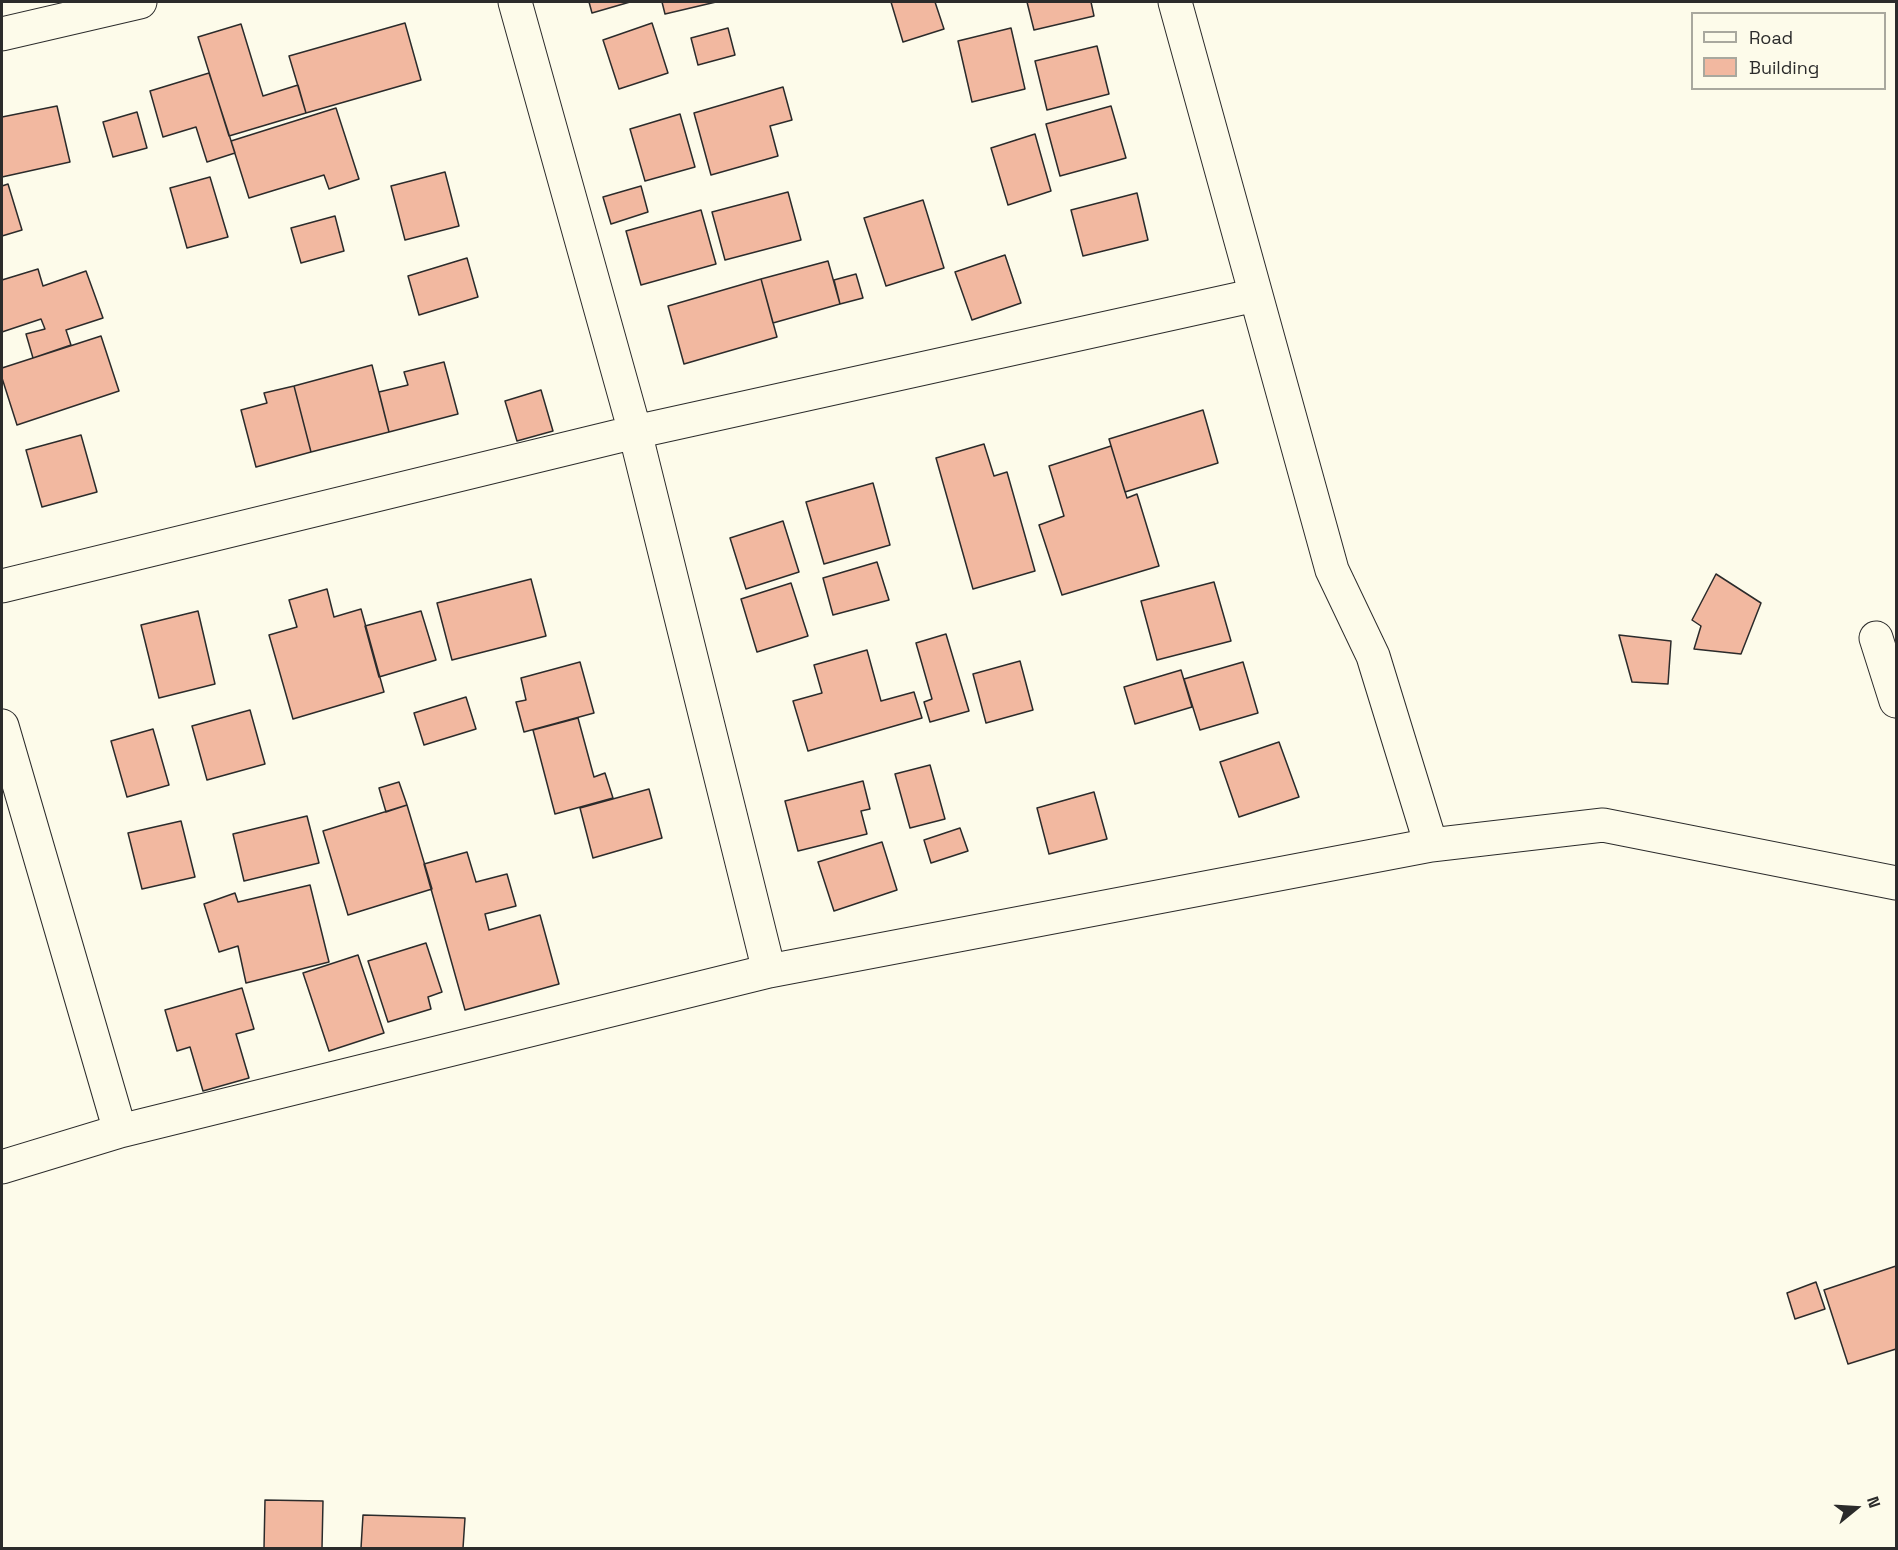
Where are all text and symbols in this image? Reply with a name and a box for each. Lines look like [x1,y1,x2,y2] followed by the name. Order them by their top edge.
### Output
[1691,12,1886,90] legend
[1749,26,1793,49] text: Road
[1749,56,1819,79] text: Building
[1826,1478,1886,1538] north arrow
[1862,1494,1885,1511] text: N

